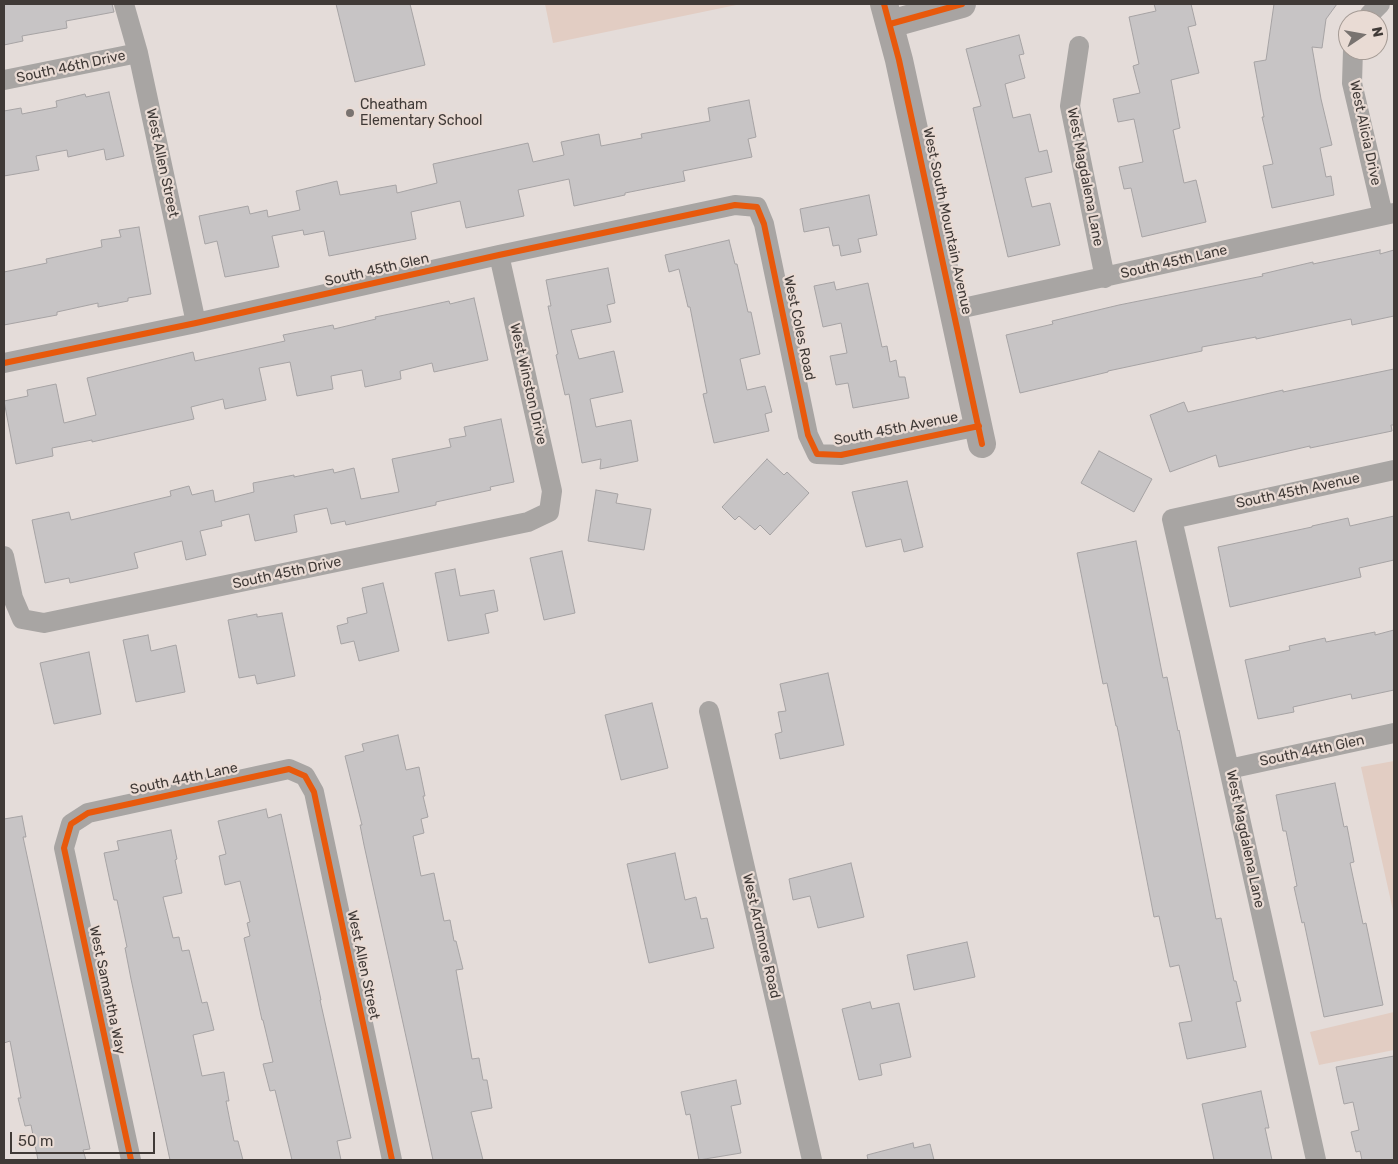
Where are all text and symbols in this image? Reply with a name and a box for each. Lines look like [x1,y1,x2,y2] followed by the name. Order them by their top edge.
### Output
[1338,10,1388,60] north arrow
[1368,25,1387,39] text: N
[15,47,127,87] street label: South 46th Drive
[1346,79,1384,187] street label: West Alicia Drive
[360,97,483,130] place label: Cheatham Elementary School
[1063,106,1107,248] street label: West Magdalena Lane
[142,107,182,219] street label: West Allen Street
[344,107,356,119] marker: Cheatham Elementary School
[919,126,975,316] street label: West South Mountain Avenue
[1119,242,1229,282] street label: South 45th Lane
[323,250,431,290] street label: South 45th Glen
[780,274,818,382] street label: West Coles Road
[506,322,550,446] street label: West Winston Drive
[833,409,959,449] street label: South 45th Avenue
[1235,470,1361,512] street label: South 45th Avenue
[231,553,343,593] street label: South 45th Drive
[1258,732,1366,770] street label: South 44th Glen
[129,759,239,799] street label: South 44th Lane
[1222,768,1268,910] street label: West Magdalena Lane
[738,872,784,1000] street label: West Ardmore Road
[343,909,383,1021] street label: West Allen Street
[85,924,129,1056] street label: West Samantha Way
[12,1122,158,1154] scale bar
[18,1132,53,1150] text: 50 m

